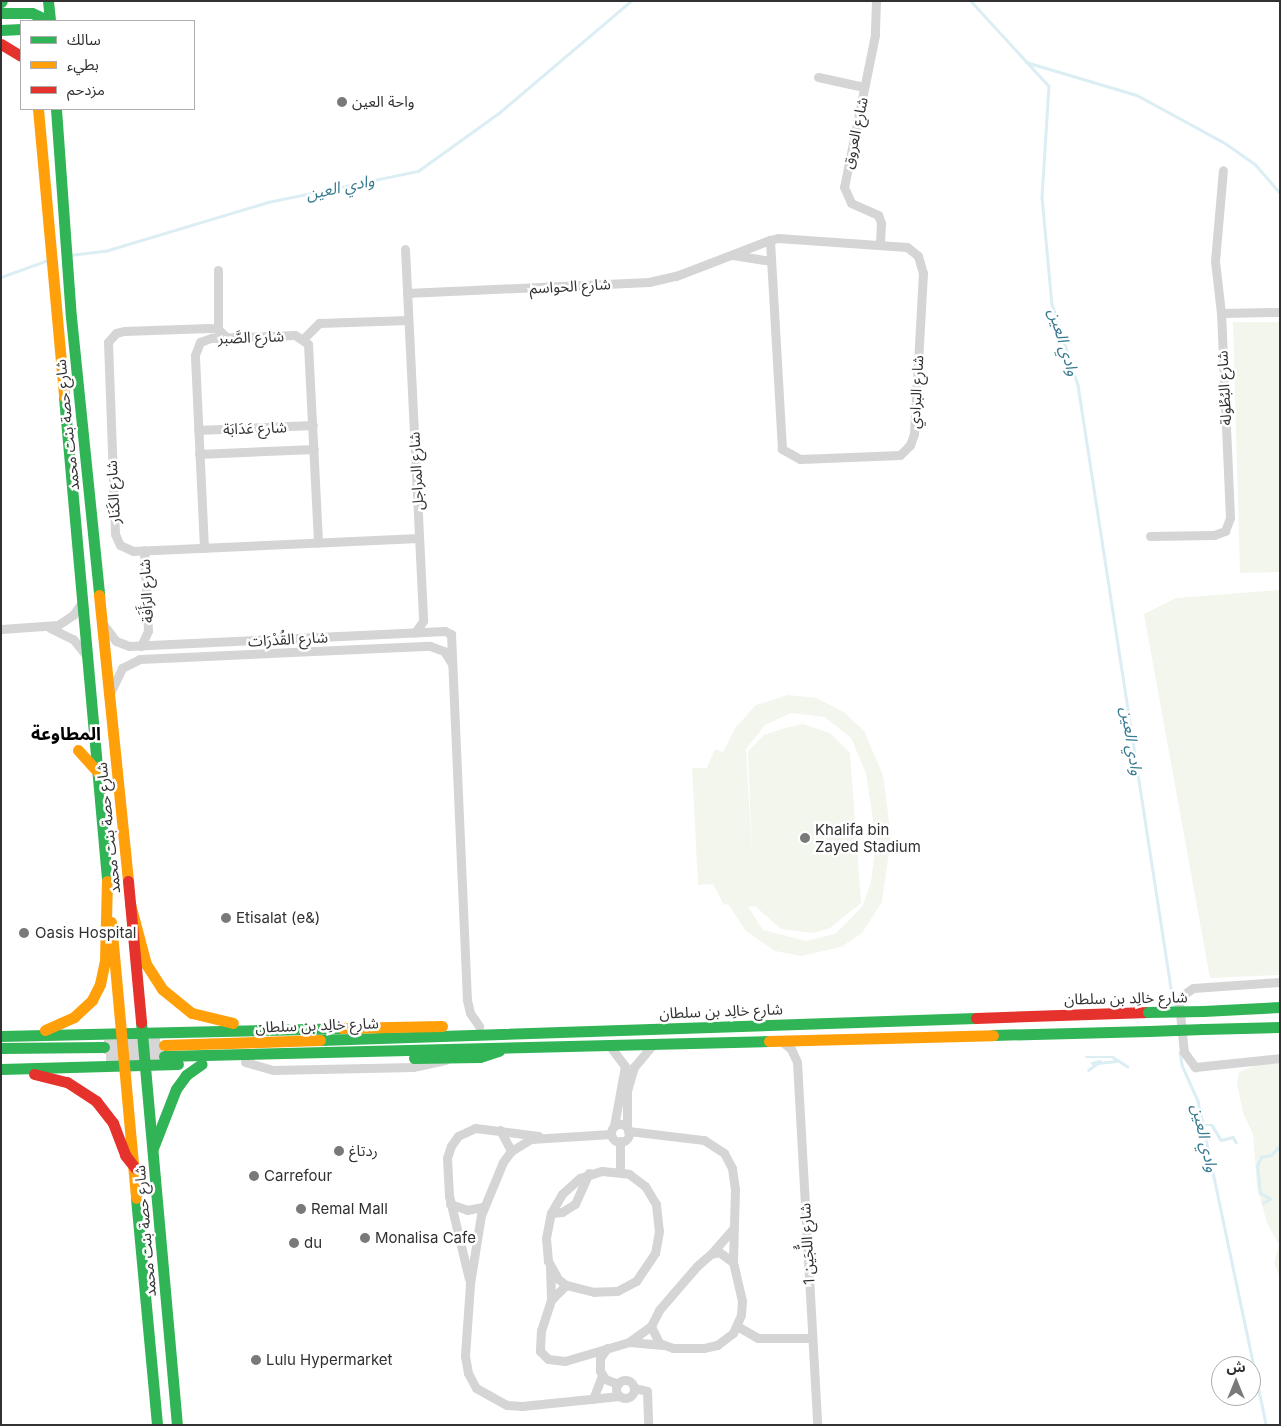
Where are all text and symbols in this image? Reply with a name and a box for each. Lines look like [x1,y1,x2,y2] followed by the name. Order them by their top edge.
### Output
[20,20,195,110] legend
[67,30,101,49] text: سالك
[67,55,99,74] text: بطيء
[67,80,105,99] text: مزدحم
[352,93,414,111] place label: واحة العين
[839,95,871,171] street label: شارع العروق
[336,96,348,108] marker: واحة العين
[304,170,376,204] water label: وادي العين
[529,275,611,297] street label: شارع الحواسم
[1045,306,1083,378] water label: وادي العين
[218,327,284,347] street label: شارع الصَّبر
[1213,350,1235,426] street label: شارع البُطُولة
[905,355,927,429] street label: شارع البرادي
[51,358,83,492] street label: شارع حصة بنت محمد
[223,418,287,438] street label: شارع عَدَابَة
[405,431,427,511] street label: شارع المراجل
[102,460,124,524] street label: شارع الكَنَار
[135,559,157,623] street label: شارع الرَأَفَة
[248,628,328,650] street label: شارع القُدْرَات
[1117,705,1147,777] water label: وادي العين
[31,723,101,745] district label: المطاوعة
[92,761,124,895] street label: شارع حصة بنت محمد
[815,820,921,855] place label: Khalifa bin Zayed Stadium
[799,832,811,844] marker: Khalifa bin Zayed Stadium
[236,909,320,927] place label: Etisalat (e&)
[220,912,232,924] marker: Etisalat (e&)
[35,924,136,942] place label: Oasis Hospital
[17,926,31,940] marker: Oasis Hospital
[1064,988,1188,1008] street label: شارع خالِد بن سلطان
[659,1000,783,1022] street label: شارع خالِد بن سلطان
[255,1014,379,1036] street label: شارع خالِد بن سلطان
[1188,1102,1222,1174] water label: وادي العين
[349,1142,378,1160] place label: ردتاغ
[333,1145,345,1157] marker: ردتاغ
[130,1165,160,1297] street label: شارع حصة بنت محمد
[264,1167,332,1185] place label: Carrefour
[248,1170,260,1182] marker: Carrefour
[311,1200,388,1218] place label: Remal Mall
[295,1203,307,1215] marker: Remal Mall
[796,1203,818,1285] street label: شارع اللُّجَين 1
[375,1229,476,1247] place label: Monalisa Cafe
[359,1232,371,1244] marker: Monalisa Cafe
[304,1234,322,1252] place label: du
[288,1237,300,1249] marker: du
[266,1351,393,1369] place label: Lulu Hypermarket
[250,1354,262,1366] marker: Lulu Hypermarket
[1211,1356,1261,1406] north arrow
[1226,1358,1246,1375] text: ش

